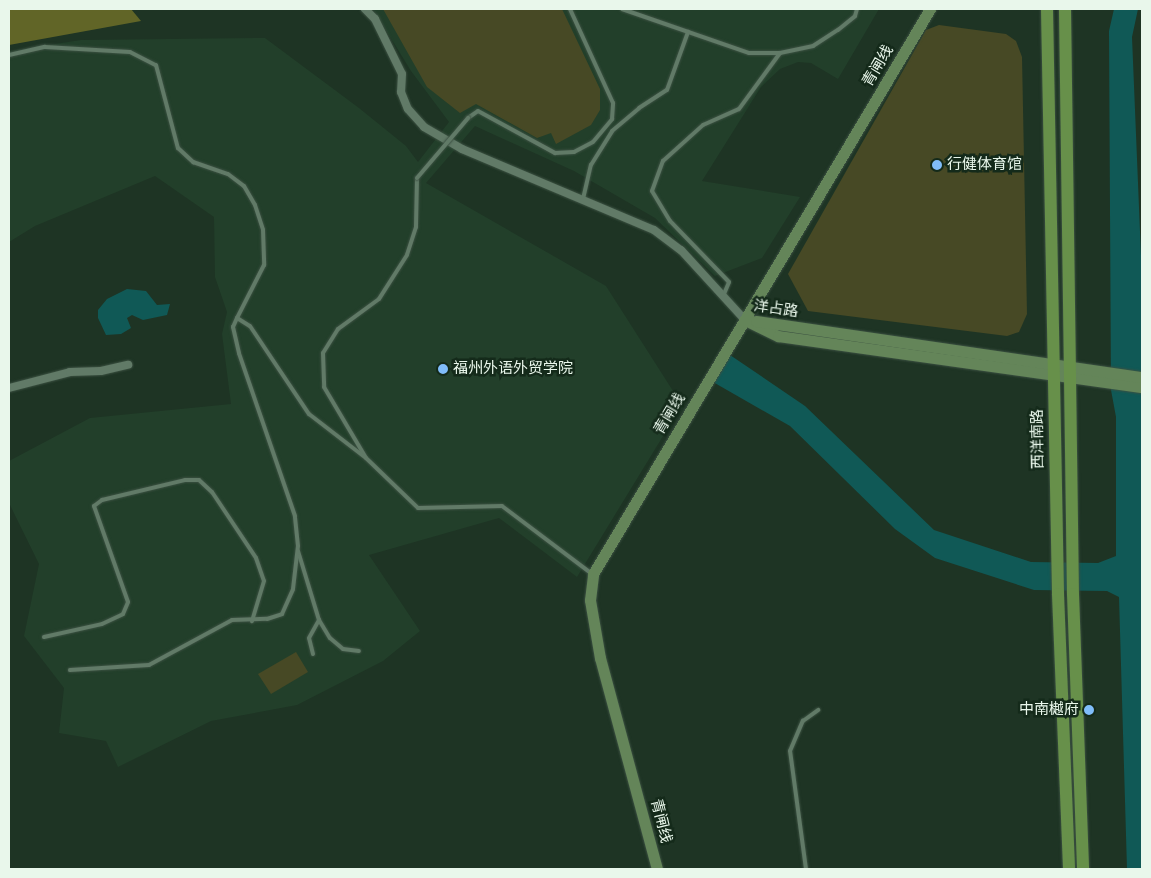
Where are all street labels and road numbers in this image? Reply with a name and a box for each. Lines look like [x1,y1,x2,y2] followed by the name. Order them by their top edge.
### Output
[859,42,897,90] street label: 青闸线
[752,297,800,321] street label: 洋占路
[651,390,689,438] street label: 青闸线
[1028,409,1048,469] street label: 西洋南路
[647,797,675,845] street label: 青闸线

